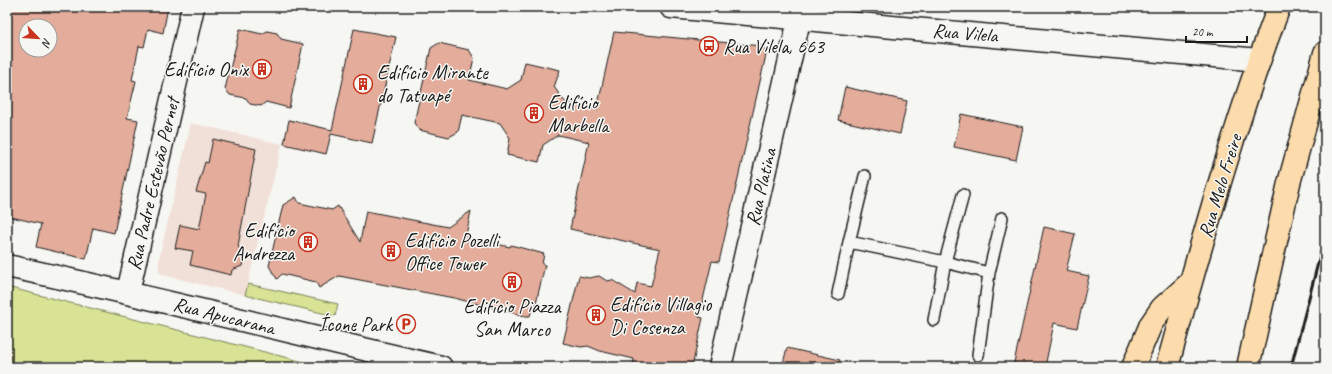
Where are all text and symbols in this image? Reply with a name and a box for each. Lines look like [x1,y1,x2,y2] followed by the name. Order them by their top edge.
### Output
[18,18,58,58] north arrow
[931,18,1001,48] street label: Rua Vilela
[1186,18,1247,44] scale bar
[1192,24,1214,40] text: 20 m
[723,34,826,59] place label: Rua Vilela, 663
[698,35,720,57] bus stop icon: Rua Vilela, 663
[38,36,55,50] text: N
[164,57,250,82] place label: Edifício Onix
[251,58,273,80] building icon: Edifício Onix
[377,60,489,108] place label: Edifício Mirante do Tatuapé
[352,73,374,95] building icon: Edifício Mirante do Tatuapé
[548,90,610,138] place label: Edifício Marbella
[121,92,186,273] street label: Rua Padre Estevão Pernet
[523,102,545,124] building icon: Edifício Marbella
[1192,130,1248,241] street label: Rua Melo Freire
[740,144,782,228] street label: Rua Platina
[233,218,296,266] place label: Edifício Andrezza
[405,228,501,276] place label: Edifício Pozelli Office Tower
[297,231,319,253] building icon: Edifício Andrezza
[380,240,402,262] building icon: Edifício Pozelli Office Tower
[501,271,523,293] building icon: Edifício Piazza San Marco
[171,291,279,341] street label: Rua Apucarana
[610,292,712,340] place label: Edifício Villagio Di Cosenza
[464,294,562,342] place label: Edifício Piazza San Marco
[585,304,607,326] building icon: Edifício Villagio Di Cosenza
[318,312,394,337] place label: Ícone Park
[395,313,417,335] parking icon: Ícone Park

